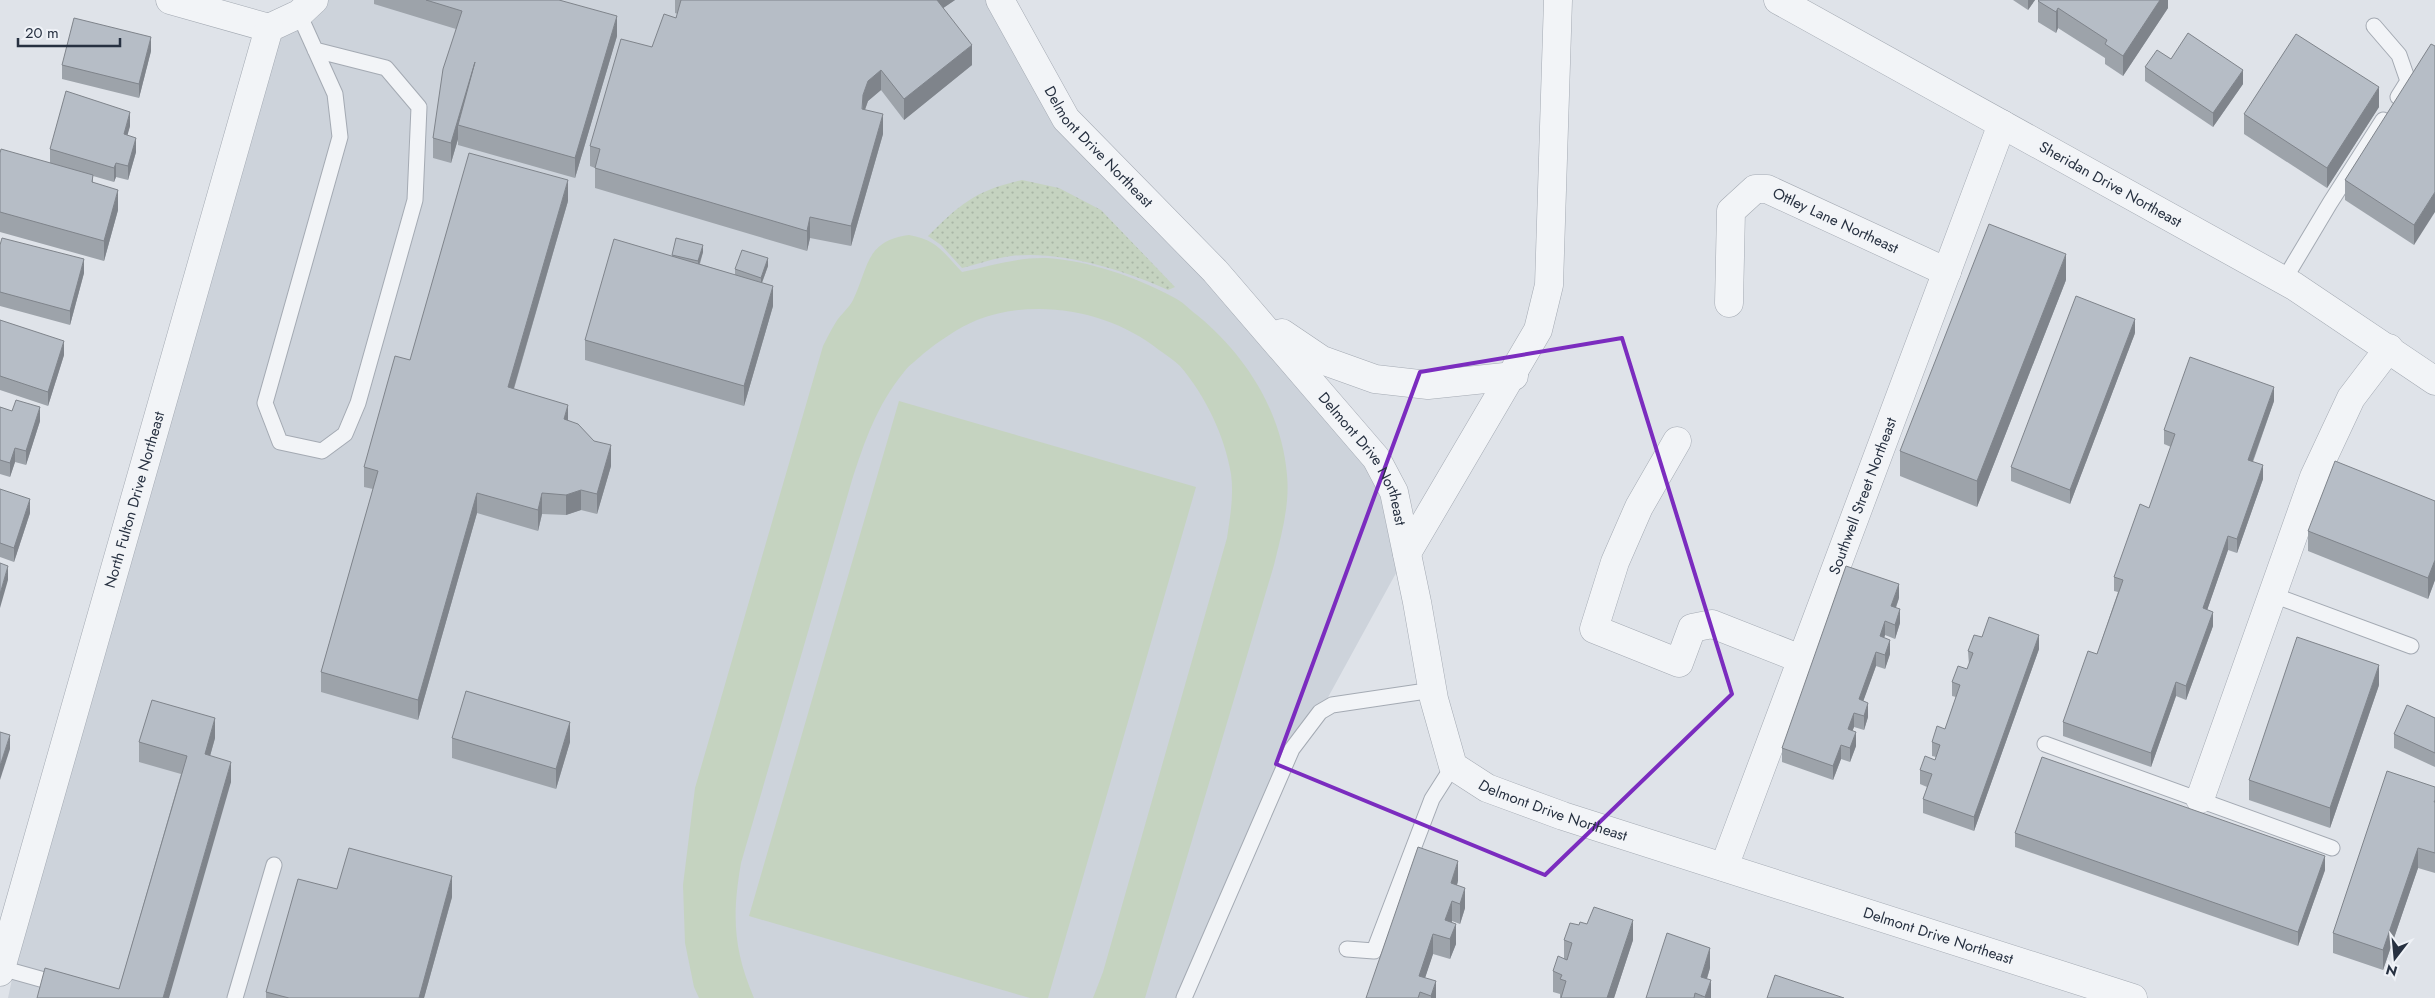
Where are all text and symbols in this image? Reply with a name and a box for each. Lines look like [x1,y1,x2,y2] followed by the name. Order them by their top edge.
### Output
[18,15,120,47] scale bar
[25,22,59,44] text: 20 m
[1039,82,1158,213] street label: Delmont Drive Northeast
[2035,136,2186,233] street label: Sheridan Drive Northeast
[1769,182,1902,259] street label: Ottley Lane Northeast
[1313,387,1412,528] street label: Delmont Drive Northeast
[99,409,170,591] street label: North Fulton Drive Northeast
[1823,414,1902,578] street label: Southwell Street Northeast
[1474,774,1631,847] street label: Delmont Drive Northeast
[1860,902,2016,970] street label: Delmont Drive Northeast
[2370,933,2420,983] north arrow
[2383,959,2400,982] text: N

